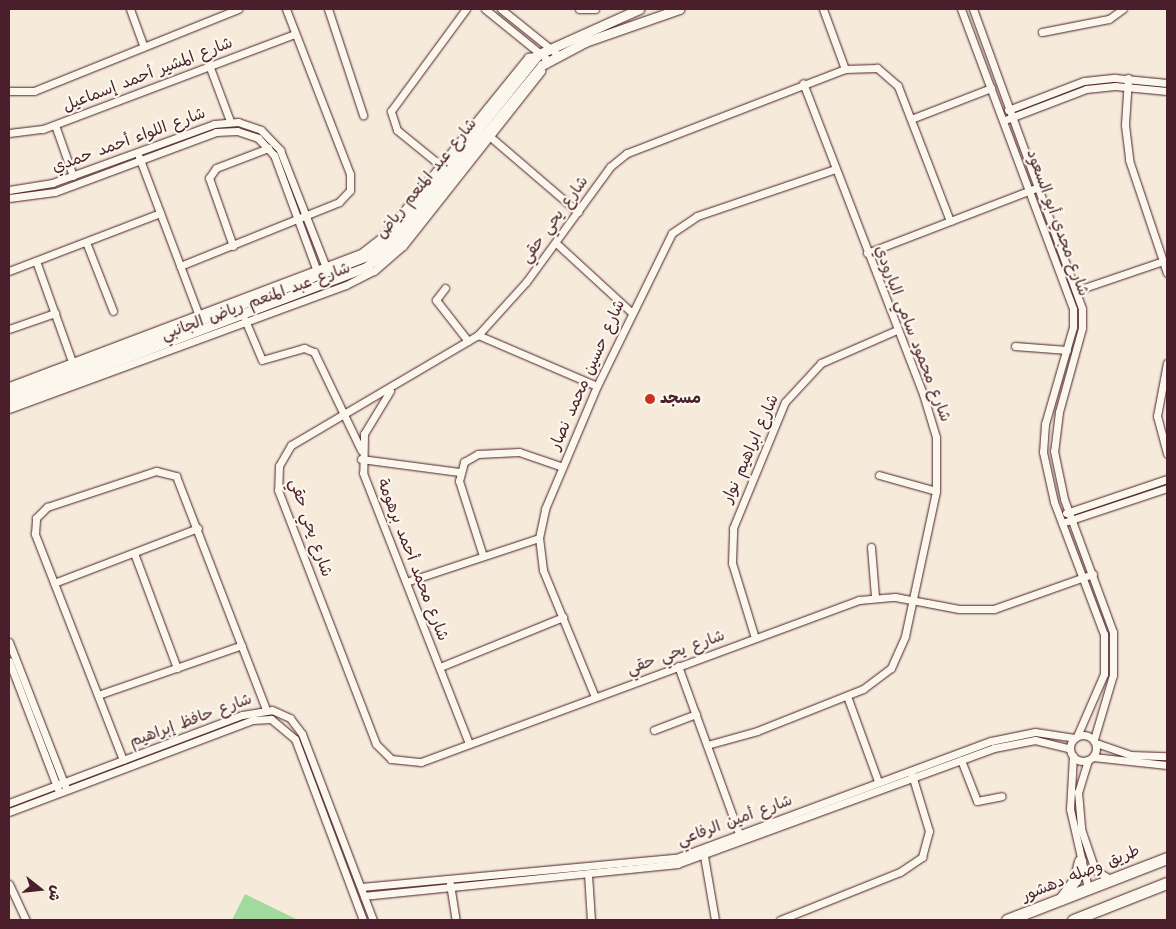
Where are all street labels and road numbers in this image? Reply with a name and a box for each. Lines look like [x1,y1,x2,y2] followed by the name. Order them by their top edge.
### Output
[60,34,236,116] street label: شارع المشير أحمد إسماعيل
[50,104,208,178] street label: شارع اللواء أحمد حمدي
[372,115,482,243] street label: شارع عبد المنعم رياض
[1021,147,1093,299] street label: شارع مجدي أبو السعود
[517,173,593,267] street label: شارع يحي حقي
[869,243,955,425] street label: شارع محمود سامي البارودي
[159,259,353,345] street label: شارع عبد المنعم رياض الجانبي
[546,297,630,453] street label: شارع حسين محمد نصار
[719,392,783,506] street label: شارع ابراهيم نوار
[284,476,336,580] street label: شارع يحي حقي
[372,476,452,644] street label: شارع محمد أحمد برهومة
[624,626,728,680] street label: شارع يحي حقي
[127,690,255,752] street label: شارع حافظ إبراهيم
[675,791,795,851] street label: شارع أمين الرفاعي
[1019,842,1143,906] street label: طريق وصله دهشور

